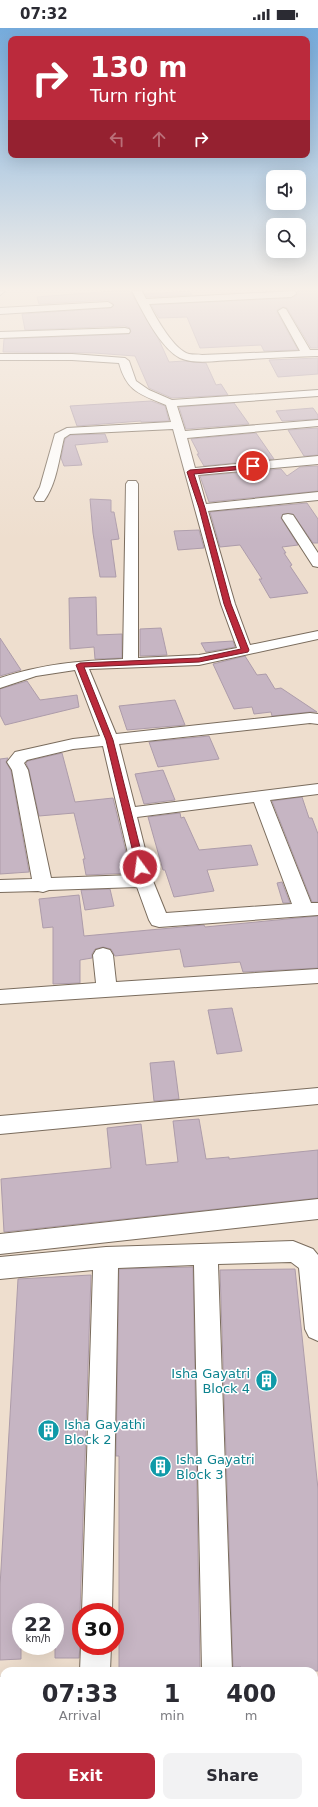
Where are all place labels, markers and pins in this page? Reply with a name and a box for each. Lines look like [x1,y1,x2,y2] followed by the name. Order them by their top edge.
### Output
[236,449,270,483] pin
[171,1366,250,1396] place label: Isha Gayatri Block 4
[253,1367,279,1393] building icon: Isha Gayatri Block 4
[64,1417,146,1447] place label: Isha Gayathi Block 2
[36,1418,62,1444] building icon: Isha Gayathi Block 2
[176,1452,255,1482] place label: Isha Gayatri Block 3
[148,1453,174,1479] building icon: Isha Gayatri Block 3

